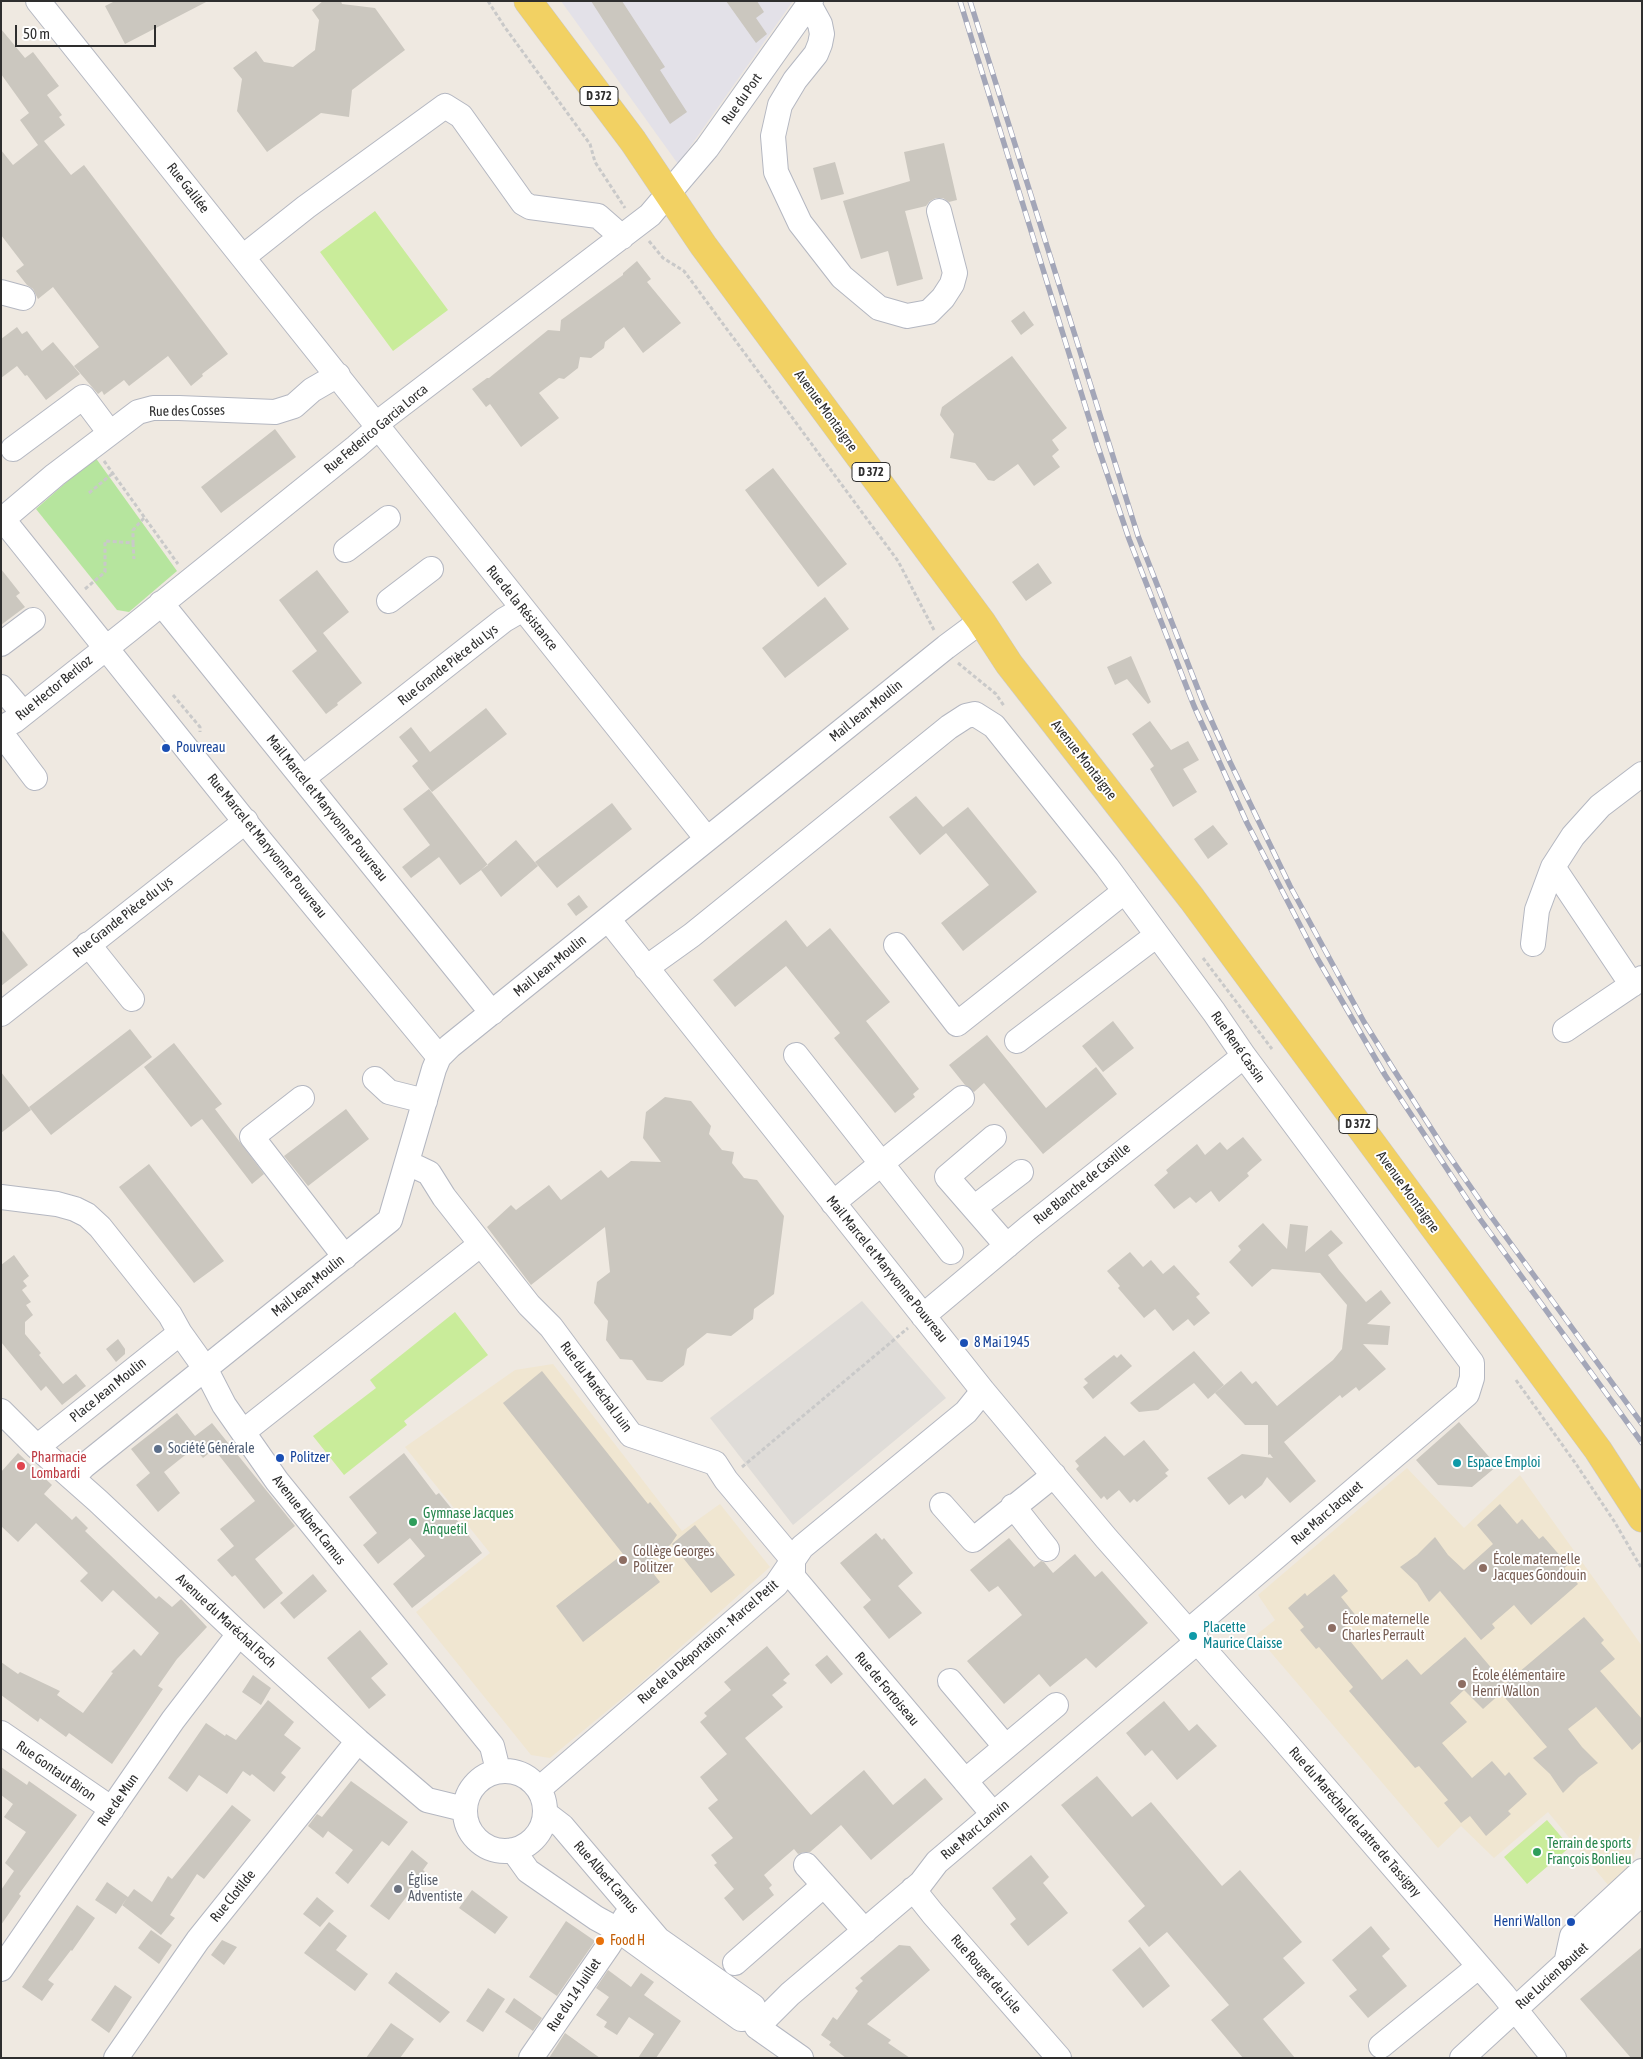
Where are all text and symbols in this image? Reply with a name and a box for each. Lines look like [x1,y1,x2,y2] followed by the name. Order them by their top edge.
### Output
[18,15,159,47] scale bar
[23,25,50,42] text: 50 m
[718,70,766,128] street label: Rue du Port
[580,86,618,105] road number: D 372
[163,160,213,216] street label: Rue Galilée
[791,367,861,455] street label: Avenue Montaigne
[321,381,431,477] street label: Rue Federico Garcia Lorca
[149,402,225,420] street label: Rue des Cosses
[852,462,890,482] road number: D 372
[483,562,561,654] street label: Rue de la Résistance
[395,621,501,709] street label: Rue Grande Pièce du Lys
[12,652,96,724] street label: Rue Hector Berlioz
[826,677,906,745] street label: Mail Jean-Moulin
[1048,717,1120,803] street label: Avenue Montaigne
[263,731,391,885] street label: Mail Marcel et Maryvonne Pouvreau
[176,740,226,756] place label: Pouvreau
[160,742,172,754] marker: Pouvreau
[204,770,330,922] street label: Rue Marcel et Maryvonne Pouvreau
[70,873,176,961] street label: Rue Grande Pièce du Lys
[510,932,590,1000] street label: Mail Jean-Moulin
[1207,1008,1269,1086] street label: Rue René Cassin
[1339,1114,1377,1134] road number: D 372
[1030,1140,1134,1228] street label: Rue Blanche de Castille
[1373,1148,1443,1236] street label: Avenue Montaigne
[823,1192,951,1346] street label: Mail Marcel et Maryvonne Pouvreau
[268,1252,348,1320] street label: Mail Jean-Moulin
[974,1335,1030,1351] place label: 8 Mai 1945
[958,1337,970,1349] marker: 8 Mai 1945
[556,1338,636,1436] street label: Rue du Maréchal Juin
[67,1354,149,1426] street label: Place Jean Moulin
[168,1441,255,1457] place label: Société Générale
[152,1443,164,1455] marker: Société Générale
[31,1450,87,1482] place label: Pharmacie Lombardi
[290,1450,330,1466] place label: Politzer
[274,1452,286,1464] marker: Politzer
[1467,1455,1541,1471] place label: Espace Emploi
[1451,1457,1463,1469] marker: Espace Emploi
[15,1460,27,1472] marker: Pharmacie Lombardi
[269,1472,349,1568] street label: Avenue Albert Camus
[1288,1477,1366,1549] street label: Rue Marc Jacquet
[423,1506,514,1538] place label: Gymnase Jacques Anquetil
[407,1516,419,1528] marker: Gymnase Jacques Anquetil
[633,1544,715,1576] place label: Collège Georges Politzer
[1493,1552,1587,1584] place label: École maternelle Jacques Gondouin
[617,1554,629,1566] marker: Collège Georges Politzer
[1477,1562,1489,1574] marker: École maternelle Jacques Gondouin
[173,1570,279,1672] street label: Avenue du Maréchal Foch
[634,1576,782,1708] street label: Rue de la Déportation - Marcel Petit
[1342,1612,1429,1644] place label: École maternelle Charles Perrault
[1203,1620,1282,1652] place label: Placette Maurice Claisse
[1326,1622,1338,1634] marker: École maternelle Charles Perrault
[1187,1630,1199,1642] marker: Placette Maurice Claisse
[851,1649,923,1729] street label: Rue de Fortoiseau
[1472,1668,1565,1700] place label: École élémentaire Henri Wallon
[1456,1678,1468,1690] marker: École élémentaire Henri Wallon
[13,1737,99,1805] street label: Rue Gontaut Biron
[1285,1744,1425,1900] street label: Rue du Maréchal de Lattre de Tassigny
[94,1771,142,1829] street label: Rue de Mun
[938,1797,1012,1863] street label: Rue Marc Lanvin
[1547,1836,1631,1868] place label: Terrain de sports François Bonlieu
[570,1837,642,1917] street label: Rue Albert Camus
[1531,1846,1543,1858] marker: Terrain de sports François Bonlieu
[207,1867,259,1925] street label: Rue Clotilde
[408,1873,463,1905] place label: Église Adventiste
[392,1883,404,1895] marker: Église Adventiste
[1494,1914,1561,1930] place label: Henri Wallon
[1565,1916,1577,1928] marker: Henri Wallon
[947,1931,1025,2017] street label: Rue Rouget de Lisle
[610,1933,645,1949] place label: Food H
[594,1935,606,1947] marker: Food H
[1512,1939,1592,2013] street label: Rue Lucien Boutet
[543,1955,605,2035] street label: Rue du 14 Juillet

